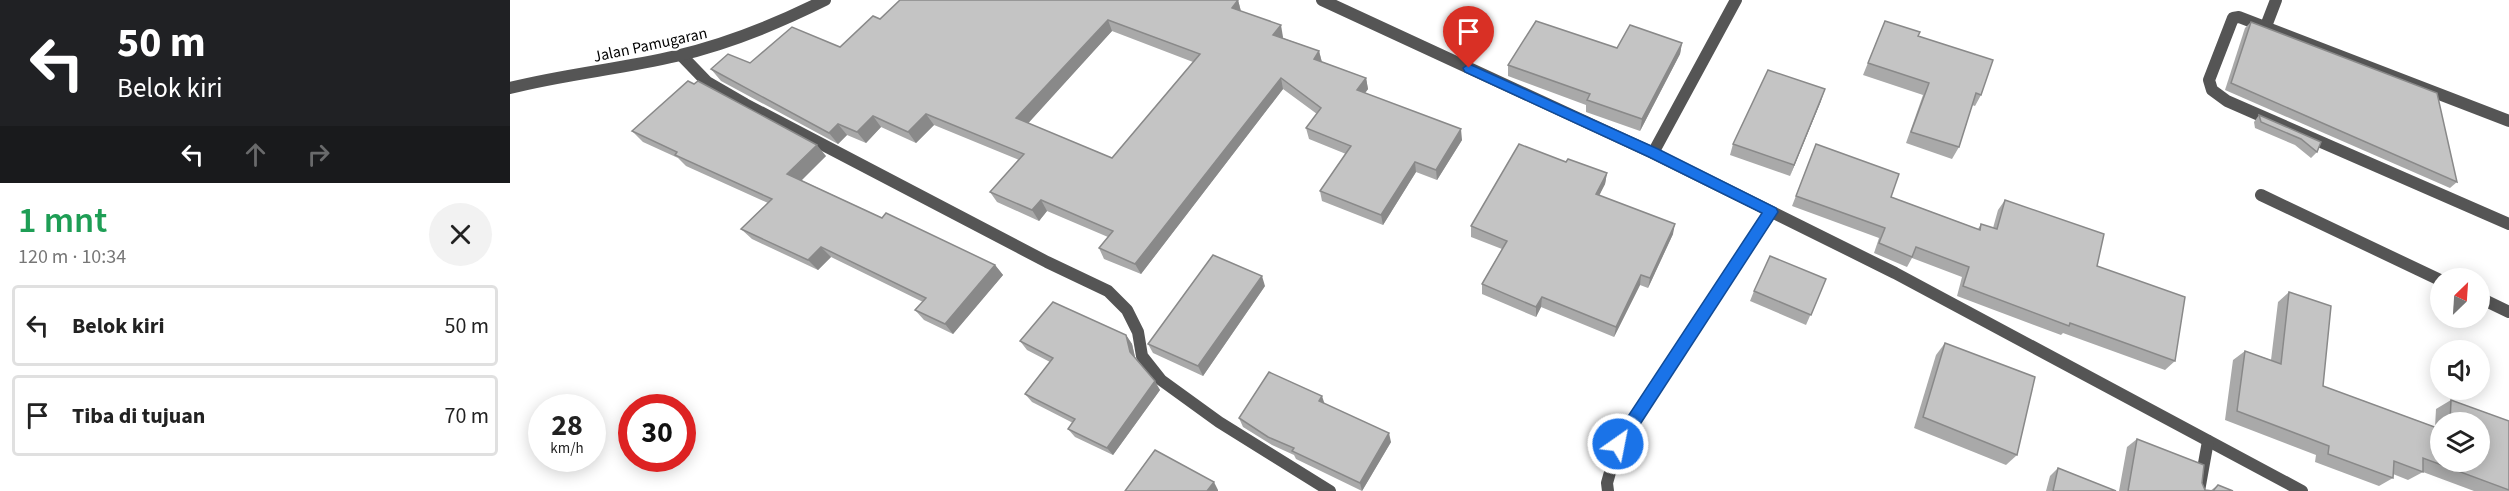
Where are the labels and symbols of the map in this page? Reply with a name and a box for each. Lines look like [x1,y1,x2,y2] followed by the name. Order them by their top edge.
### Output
[1443,6,1494,68] pin
[591,22,709,68] street label: Jalan Pamugaran
[2430,268,2490,328] north arrow
[618,394,696,472] speed limit sign: 30
[1586,412,1650,476] position arrow

